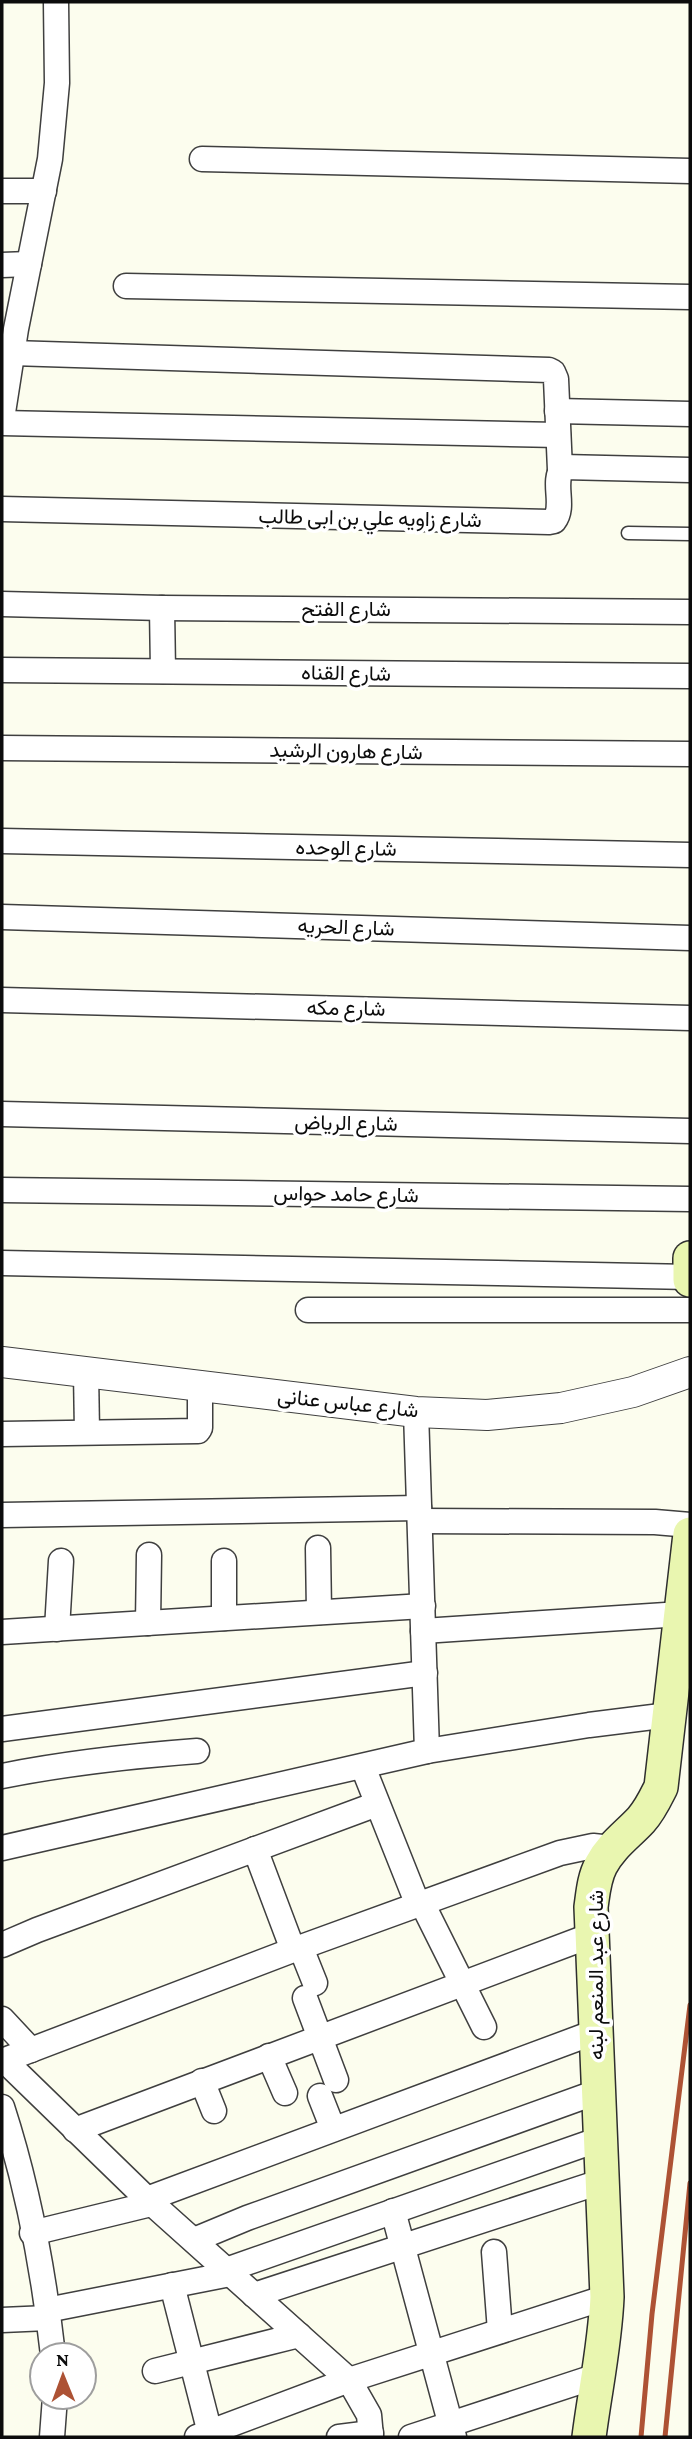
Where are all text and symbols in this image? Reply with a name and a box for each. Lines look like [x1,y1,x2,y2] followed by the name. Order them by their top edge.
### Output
[258,504,482,537] street label: شارع زاويه علي بن ابى طالب
[301,597,391,623] street label: شارع الفتح
[301,660,391,688] street label: شارع القناه
[269,738,423,766] street label: شارع هارون الرشيد
[295,835,397,863] street label: شارع الوحده
[297,913,395,943] street label: شارع الحريه
[306,995,386,1023] street label: شارع مكه
[294,1110,398,1138] street label: شارع الرياض
[273,1181,419,1209] street label: شارع حامد حواس
[276,1384,420,1424] street label: شارع عباس عنانى
[584,1890,610,2060] street label: شارع عبد المنعم لبنه
[28,2341,98,2411] north arrow
[56,2349,69,2370] text: N

